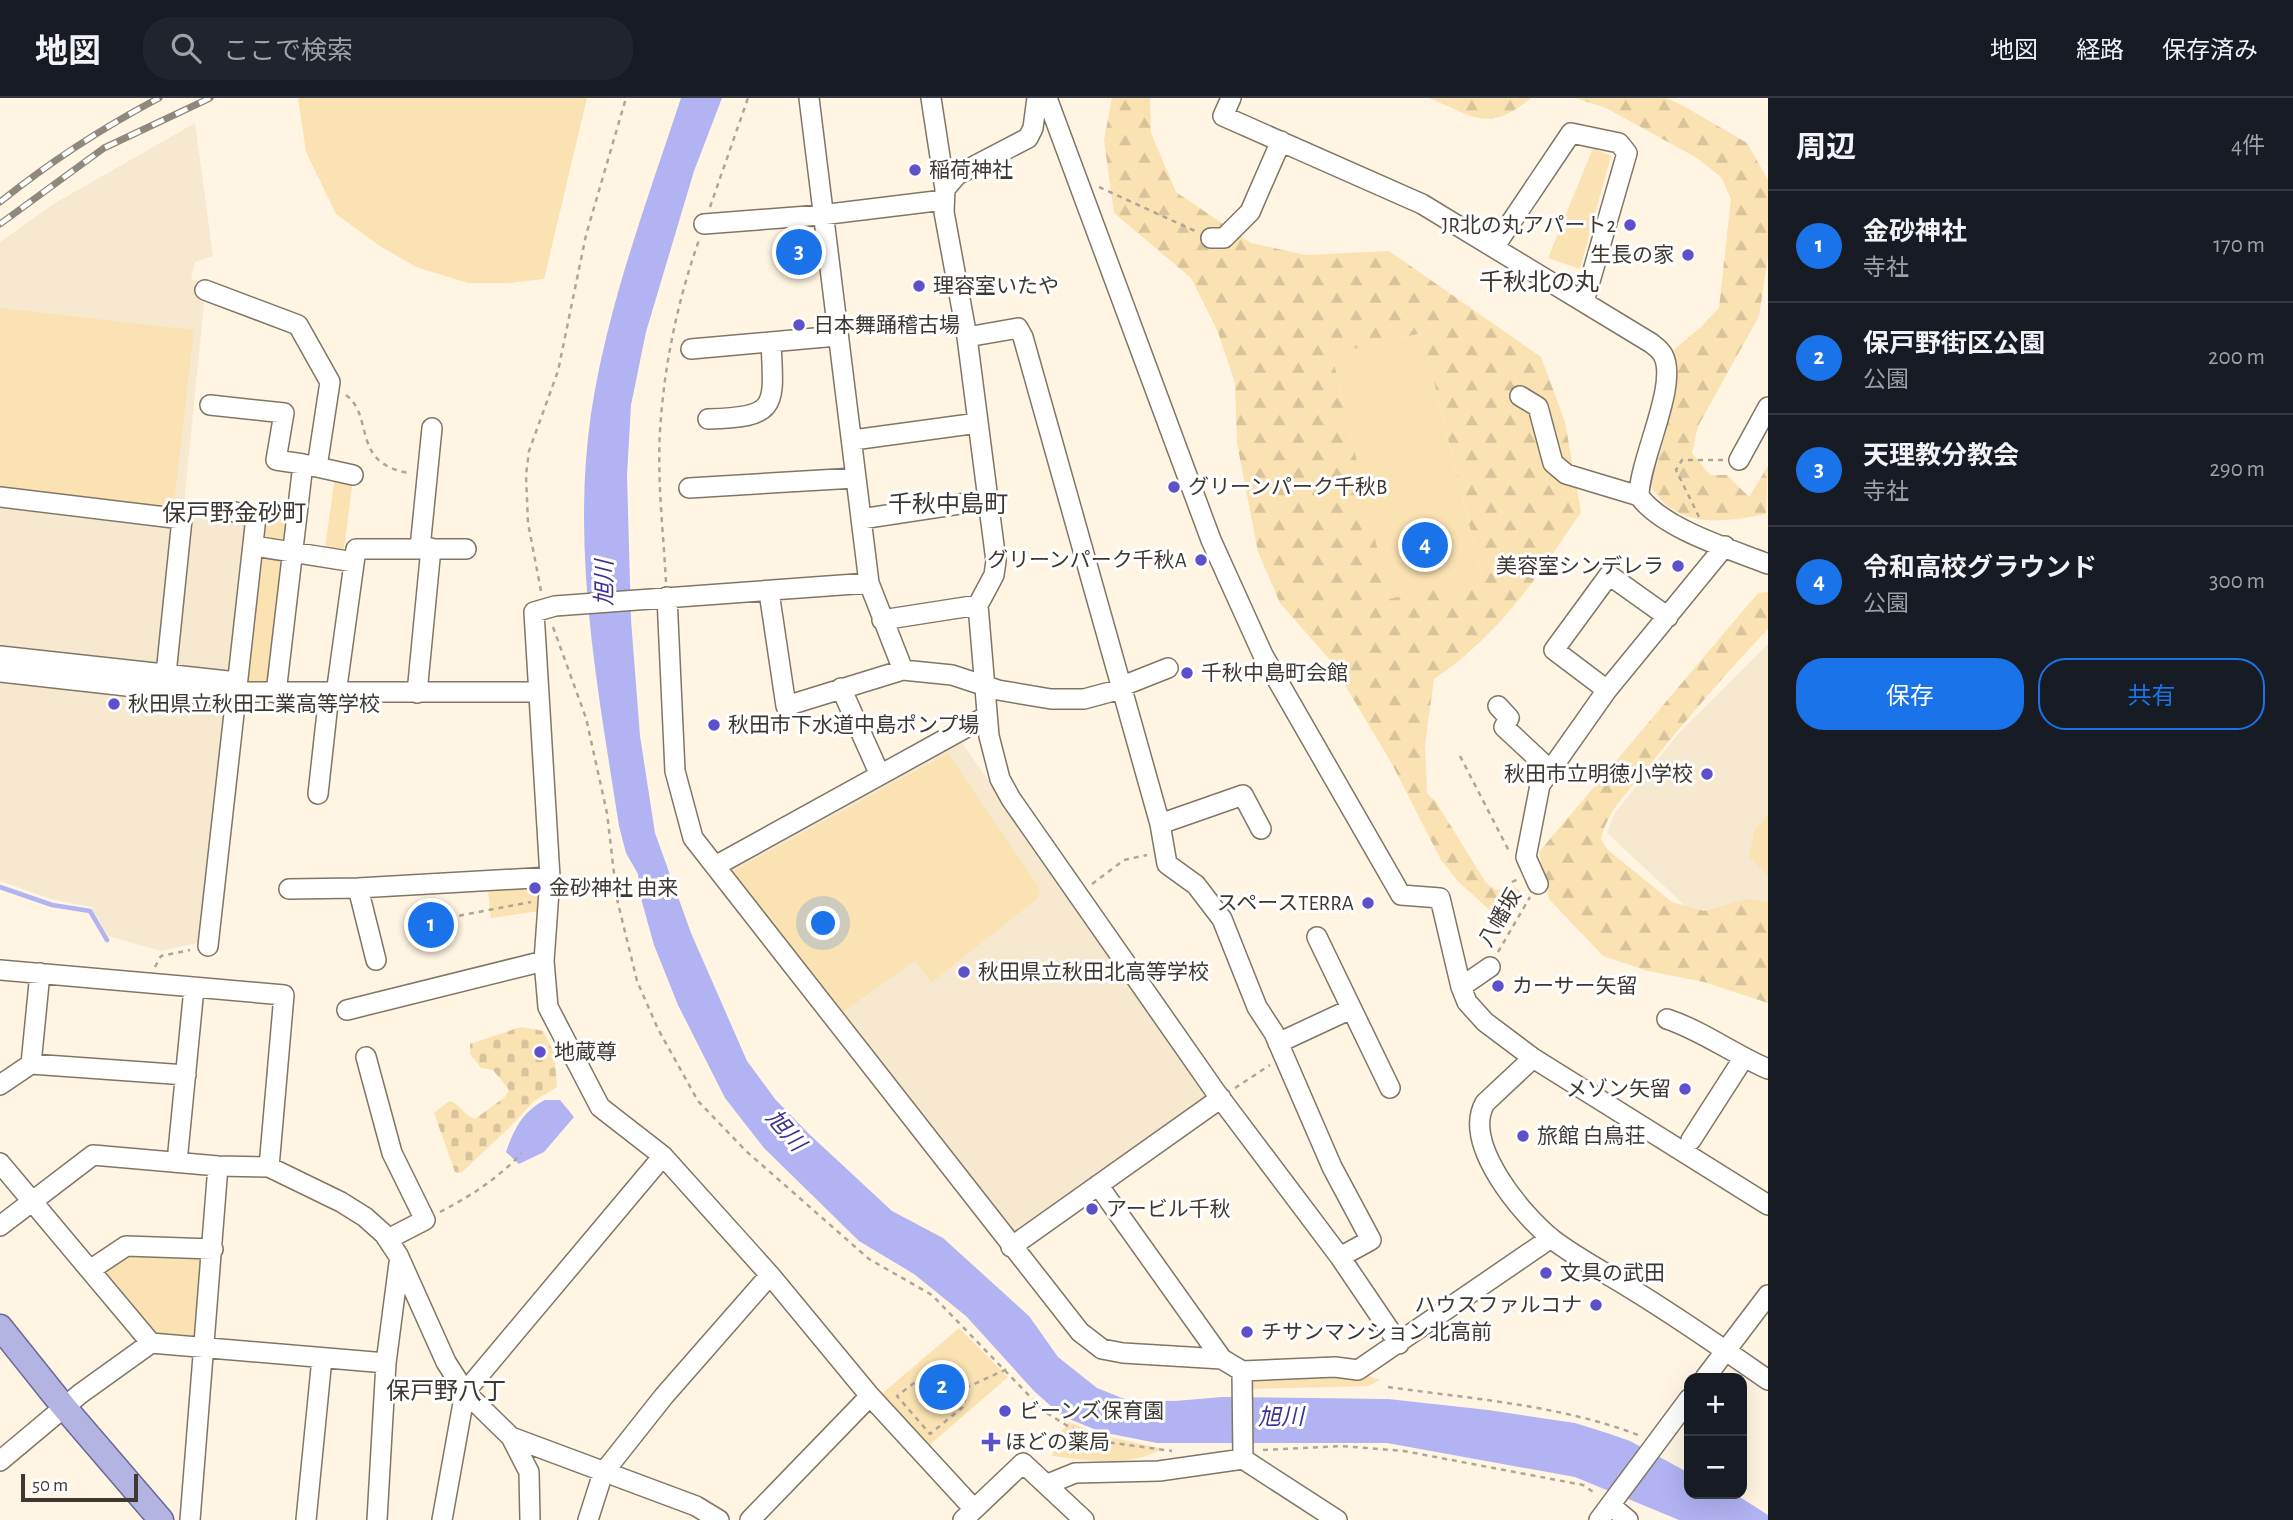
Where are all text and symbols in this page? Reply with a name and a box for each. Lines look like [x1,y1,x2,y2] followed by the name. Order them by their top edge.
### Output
[143,17,633,80] search box
[167,29,205,67] icon: search
[35,36,101,69] text: 地図
[223,38,353,64] text: ここで検索
[1990,39,2038,63] text: 地図
[2076,39,2124,63] text: 経路
[2162,39,2258,63] text: 保存済み
[1796,133,1856,163] text: 周辺
[2231,135,2265,158] text: 4件
[929,159,1013,181] place label: 稲荷神社
[907,162,923,178] marker: 稲荷神社
[1442,214,1616,236] place label: JR北の丸アパート2
[1622,217,1638,233] marker: JR北の丸アパート2
[1863,219,1967,245] text: 金砂神社
[776,226,822,278] pin: 3
[1815,234,1823,257] text: 1
[2213,234,2265,257] text: 170 m
[1590,244,1674,266] place label: 生長の家
[1680,247,1696,263] marker: 生長の家
[1863,257,1909,280] text: 寺社
[1479,269,1599,295] district label: 千秋北の丸
[933,275,1059,297] place label: 理容室いたや
[911,278,927,294] marker: 理容室いたや
[813,314,960,336] place label: 日本舞踊稽古場
[791,317,807,333] marker: 日本舞踊稽古場
[1863,331,2045,357] text: 保戸野街区公園
[1814,346,1824,369] text: 2
[2208,346,2265,369] text: 200 m
[1863,369,1909,392] text: 公園
[1863,443,2019,469] text: 天理教分教会
[1814,458,1824,481] text: 3
[2209,458,2265,481] text: 290 m
[1188,476,1387,498] place label: グリーンパーク千秋B
[1166,479,1182,495] marker: グリーンパーク千秋B
[1863,481,1909,504] text: 寺社
[888,491,1008,517] district label: 千秋中島町
[162,500,306,526] district label: 保戸野金砂町
[1402,519,1448,571] pin: 4
[987,549,1187,571] place label: グリーンパーク千秋A
[1193,552,1209,568] marker: グリーンパーク千秋A
[1496,555,1664,577] place label: 美容室シンデレラ
[1863,555,2097,581] text: 令和高校グラウンド
[592,557,617,606] water label: 旭川
[1670,558,1686,574] marker: 美容室シンデレラ
[1813,570,1825,593] text: 4
[2209,570,2265,593] text: 300 m
[1863,593,1909,616] text: 公園
[1796,658,2024,730] button: 保存
[2038,658,2265,730] button: 共有
[1201,662,1348,684] place label: 千秋中島町会館
[1179,665,1195,681] marker: 千秋中島町会館
[128,693,380,715] place label: 秋田県立秋田工業高等学校
[106,696,122,712] marker: 秋田県立秋田工業高等学校
[728,714,979,736] place label: 秋田市下水道中島ポンプ場
[706,717,722,733] marker: 秋田市下水道中島ポンプ場
[1504,763,1693,785] place label: 秋田市立明徳小学校
[1699,766,1715,782] marker: 秋田市立明徳小学校
[549,877,678,899] place label: 金砂神社 由来
[527,880,543,896] marker: 金砂神社 由来
[1474,885,1525,951] street label: 八幡坂
[1217,893,1354,914] place label: スペースTERRA
[1360,895,1376,911] marker: スペースTERRA
[408,899,454,951] pin: 1
[806,906,840,940] your location
[978,961,1209,983] place label: 秋田県立秋田北高等学校
[956,964,972,980] marker: 秋田県立秋田北高等学校
[1512,975,1638,997] place label: カーサー矢留
[1490,978,1506,994] marker: カーサー矢留
[554,1041,617,1063] place label: 地蔵尊
[532,1044,548,1060] marker: 地蔵尊
[1566,1078,1671,1100] place label: メゾン矢留
[1677,1081,1693,1097] marker: メゾン矢留
[761,1105,812,1158] water label: 旭川
[1537,1125,1645,1147] place label: 旅館 白鳥荘
[1515,1128,1531,1144] marker: 旅館 白鳥荘
[1106,1198,1231,1220] place label: アービル千秋
[1084,1201,1100,1217] marker: アービル千秋
[1560,1262,1665,1284] place label: 文具の武田
[1538,1265,1554,1281] marker: 文具の武田
[1414,1295,1582,1316] place label: ハウスファルコナ
[1588,1297,1604,1313] marker: ハウスファルコナ
[1261,1321,1492,1343] place label: チサンマンション北高前
[1239,1324,1255,1340] marker: チサンマンション北高前
[919,1361,965,1413] pin: 2
[1684,1373,1747,1499] map controls
[1684,1373,1747,1436] button: +
[386,1378,506,1404] district label: 保戸野八丁
[1019,1399,1165,1422] place label: ビーンズ保育園
[997,1403,1013,1419] marker: ビーンズ保育園
[1258,1404,1307,1430] water label: 旭川
[1005,1431,1110,1453] place label: ほどの薬局
[983,1434,999,1450] marker: ほどの薬局
[1684,1436,1747,1499] button: −
[21,1471,138,1503] scale bar
[32,1476,68,1495] text: 50 m

